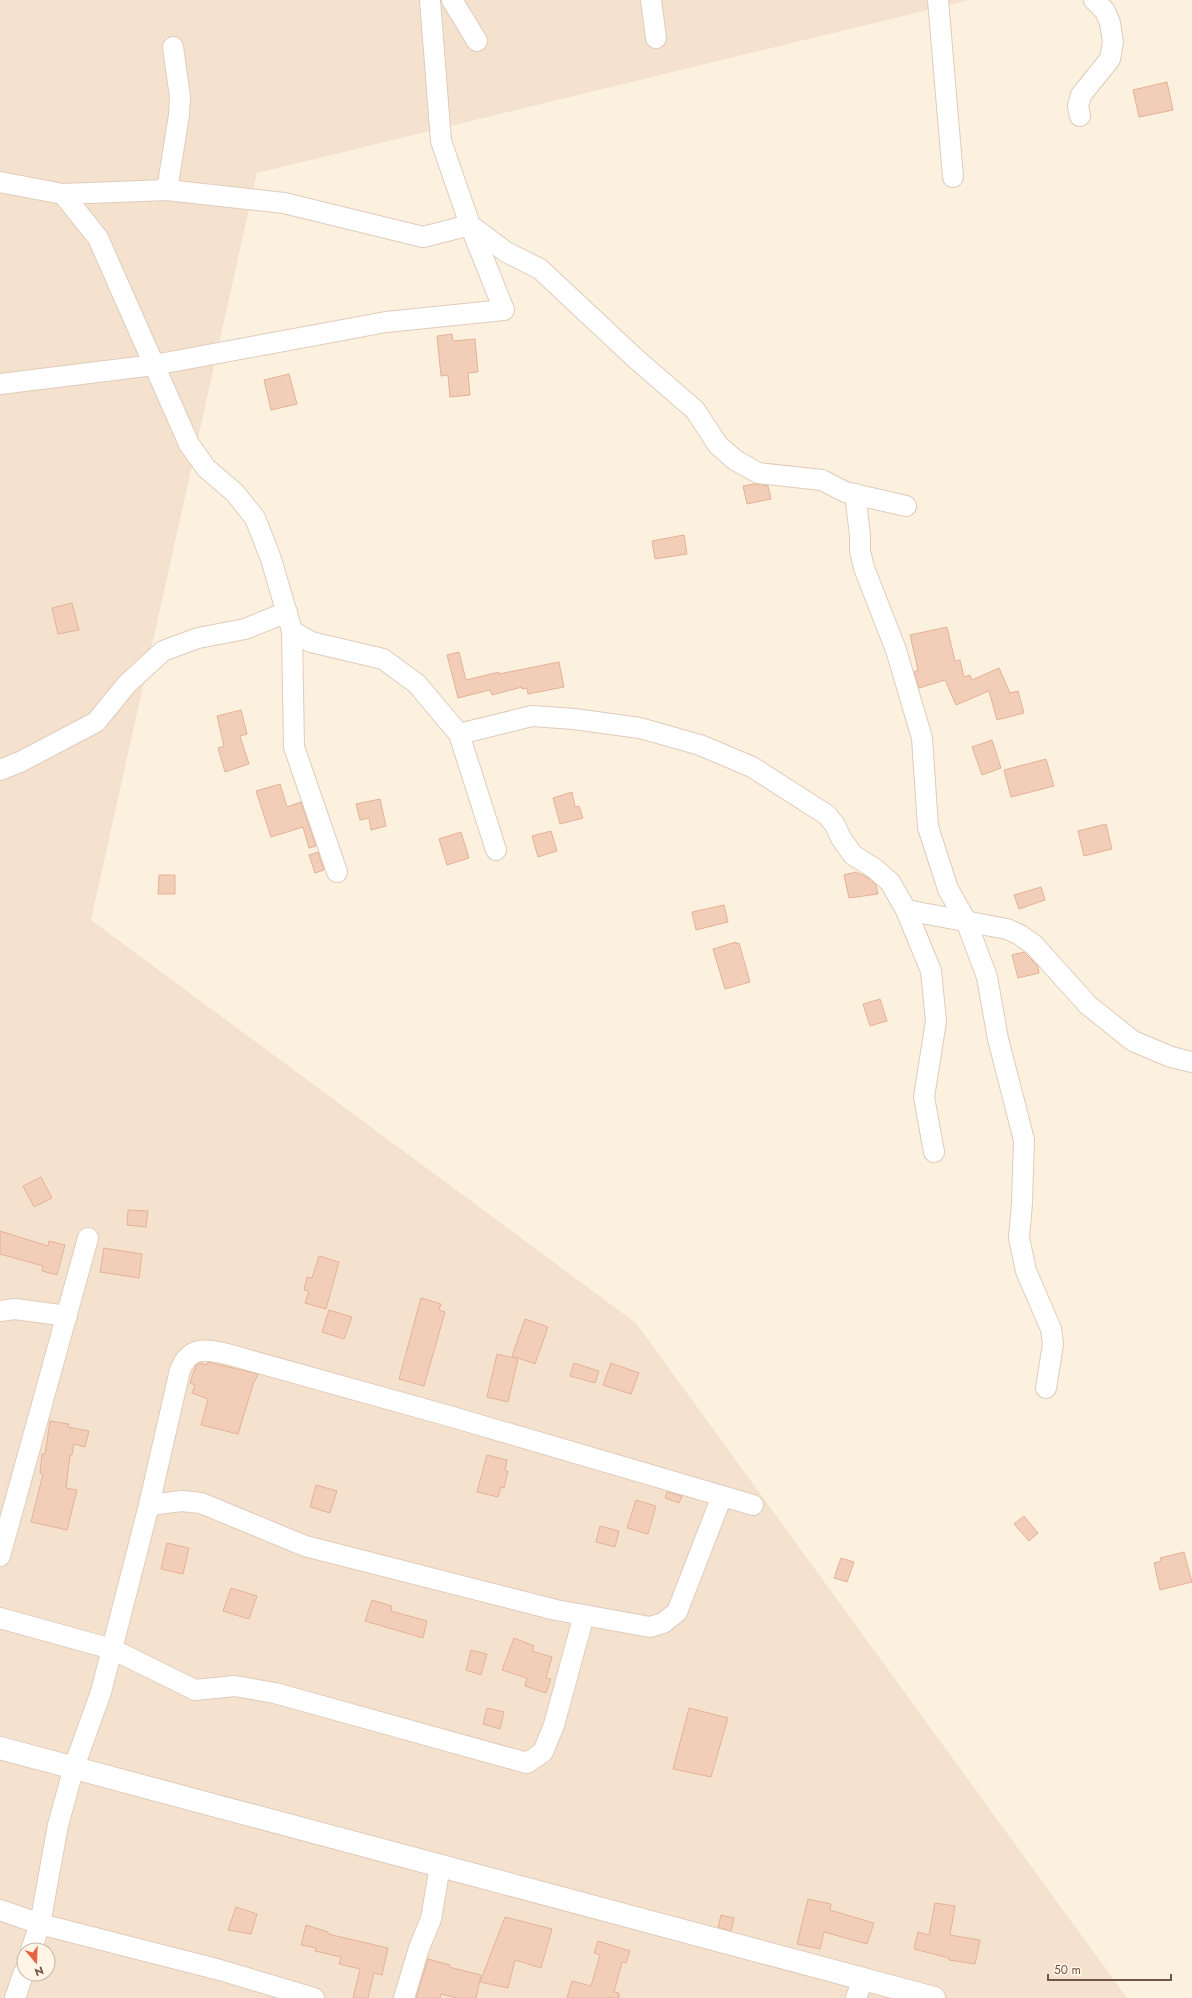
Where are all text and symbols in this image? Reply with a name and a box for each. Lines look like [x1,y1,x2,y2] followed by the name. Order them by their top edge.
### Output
[16,1942,56,1982] north arrow
[1048,1956,1171,1982] scale bar
[1054,1961,1081,1979] text: 50 m
[33,1962,46,1980] text: N

